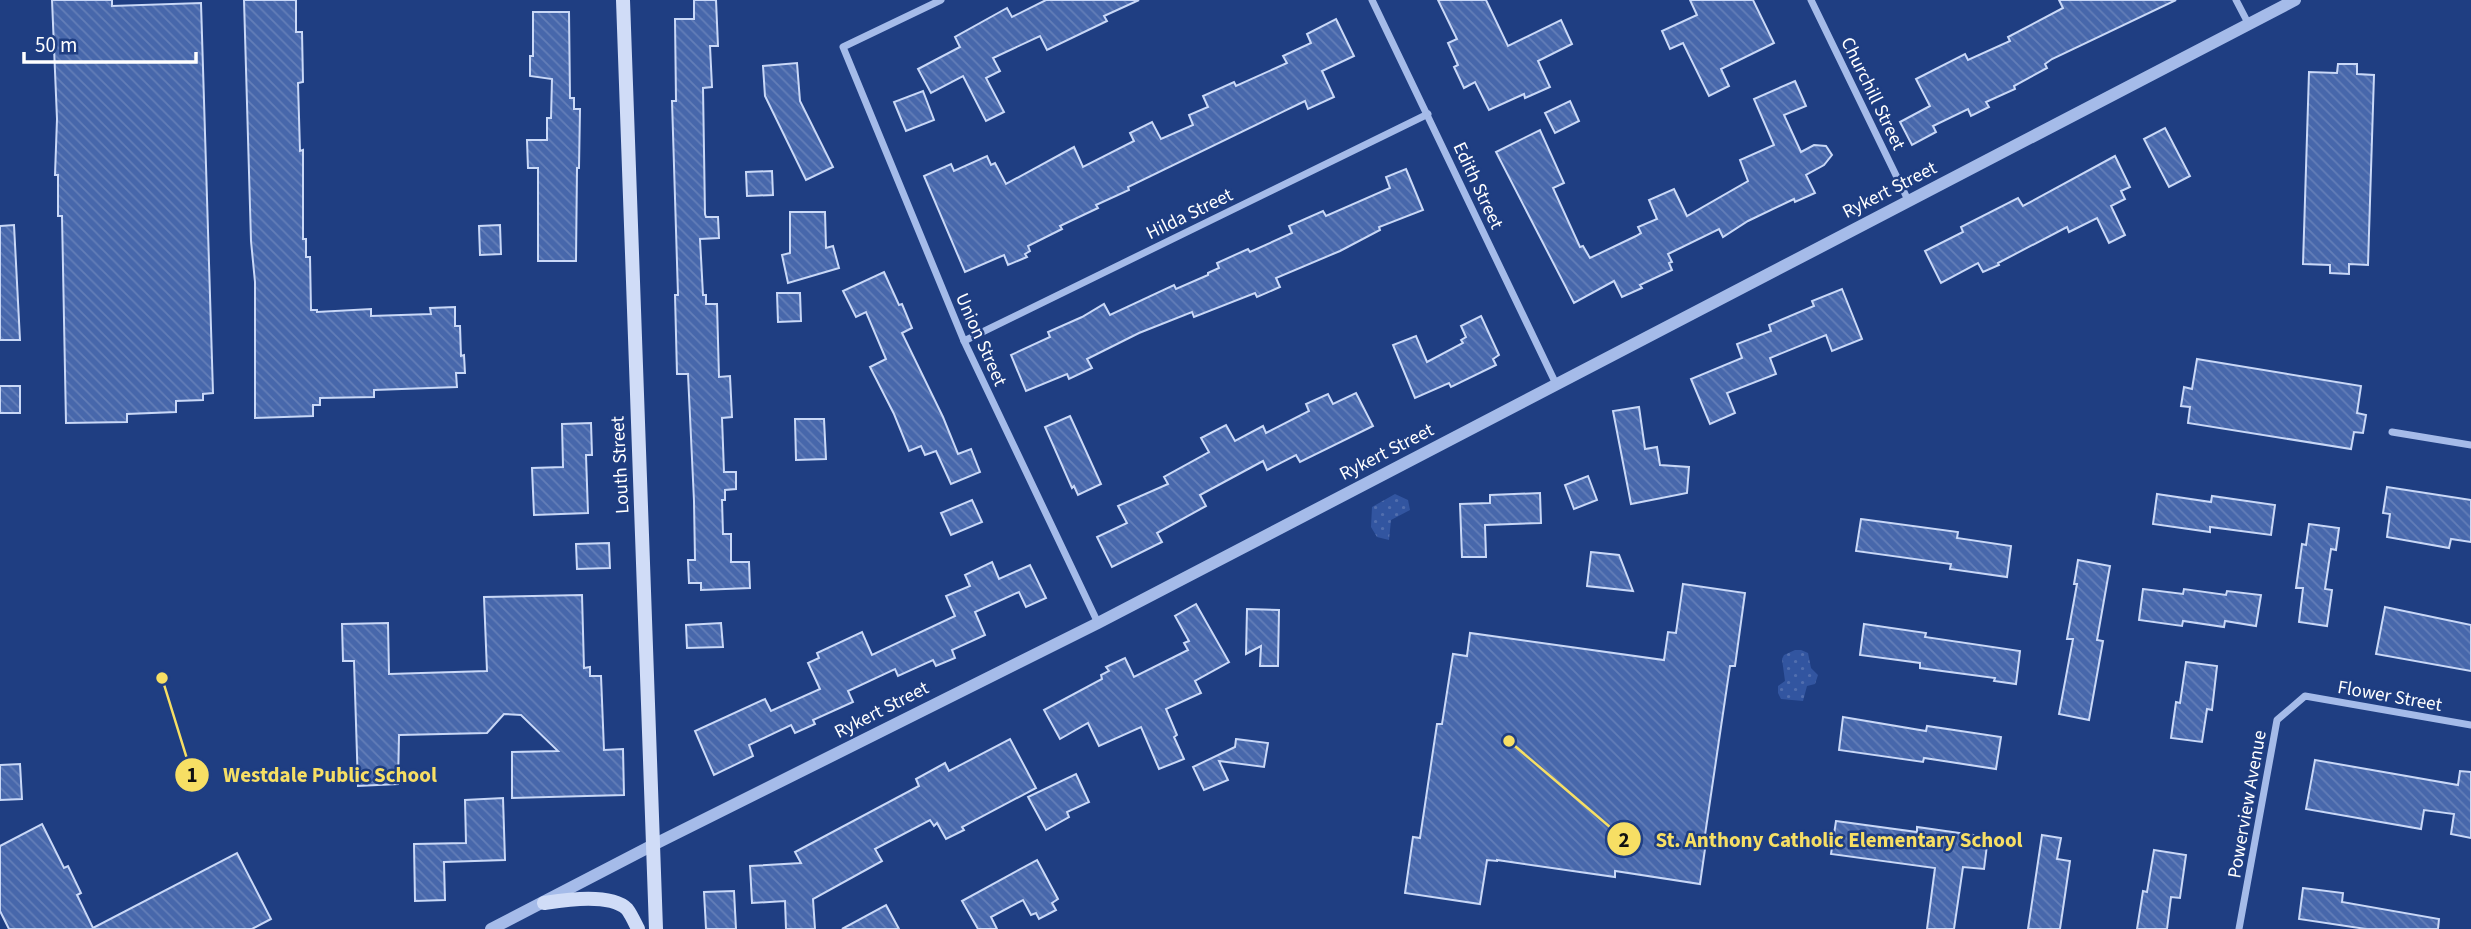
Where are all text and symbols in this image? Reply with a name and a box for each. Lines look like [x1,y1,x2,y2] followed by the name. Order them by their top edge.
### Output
[24,21,196,65] scale bar
[35,30,77,60] text: 50 m
[1834,33,1912,155] street label: Churchill Street
[1446,138,1510,234] street label: Edith Street
[1838,155,1942,226] street label: Rykert Street
[1142,181,1238,247] street label: Hilda Street
[948,289,1013,391] street label: Union Street
[604,415,637,514] street label: Louth Street
[1335,417,1439,488] street label: Rykert Street
[2335,674,2445,719] street label: Flower Street
[830,675,934,746] street label: Rykert Street
[2221,728,2274,880] street label: Powerview Avenue
[174,754,451,796] callout: Westdale Public School
[186,760,198,790] text: 1
[223,760,437,790] text: Westdale Public School
[1606,818,2036,860] callout: St. Anthony Catholic Elementary School
[1618,825,1630,855] text: 2
[1655,825,2023,855] text: St. Anthony Catholic Elementary School

